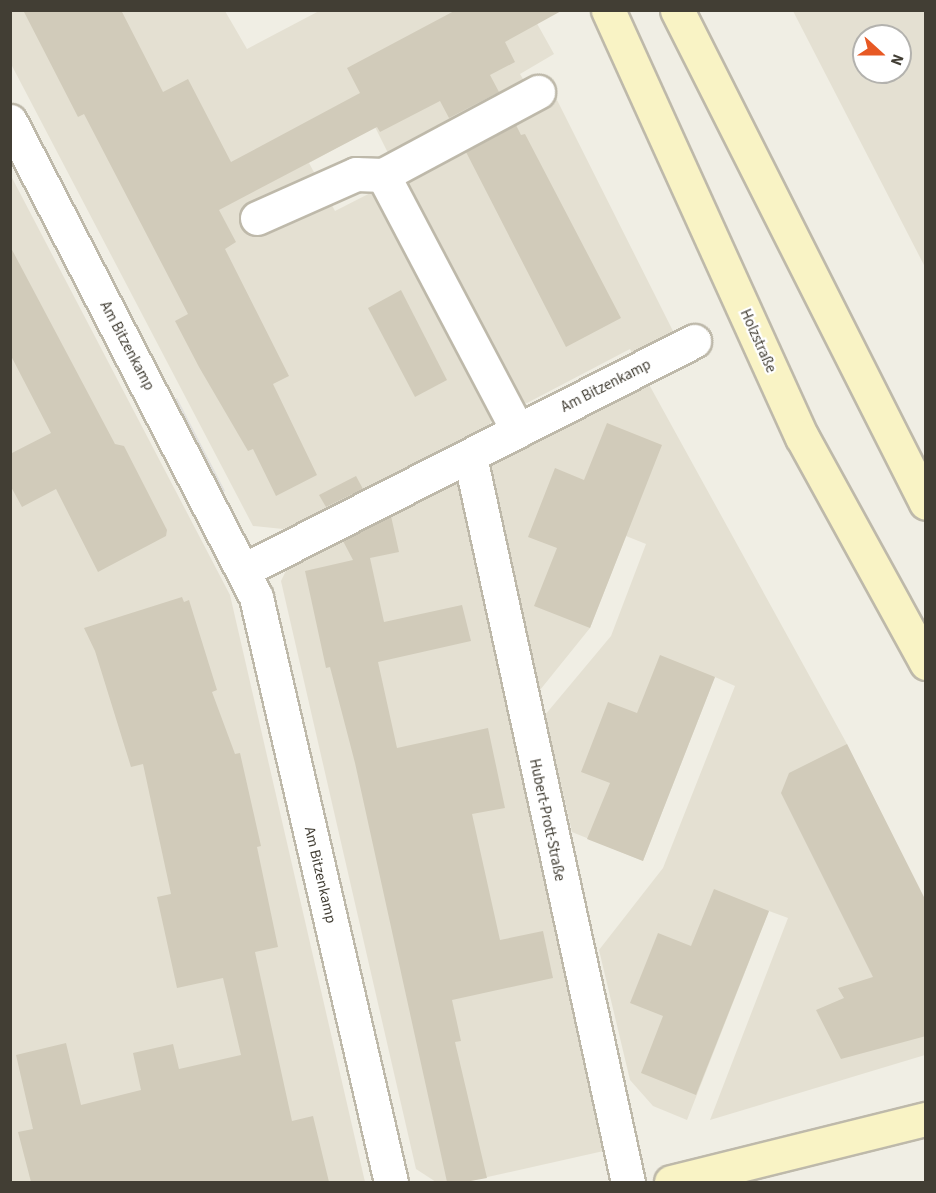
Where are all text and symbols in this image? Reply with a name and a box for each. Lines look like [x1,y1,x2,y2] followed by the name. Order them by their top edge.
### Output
[852,24,912,84] north arrow
[885,51,909,69] text: N
[96,298,158,394] street label: Am Bitzenkamp
[736,306,780,376] street label: Holzstraße
[558,356,654,416] street label: Am Bitzenkamp
[525,757,569,883] street label: Hubert-Prott-Straße
[300,825,340,925] street label: Am Bitzenkamp

